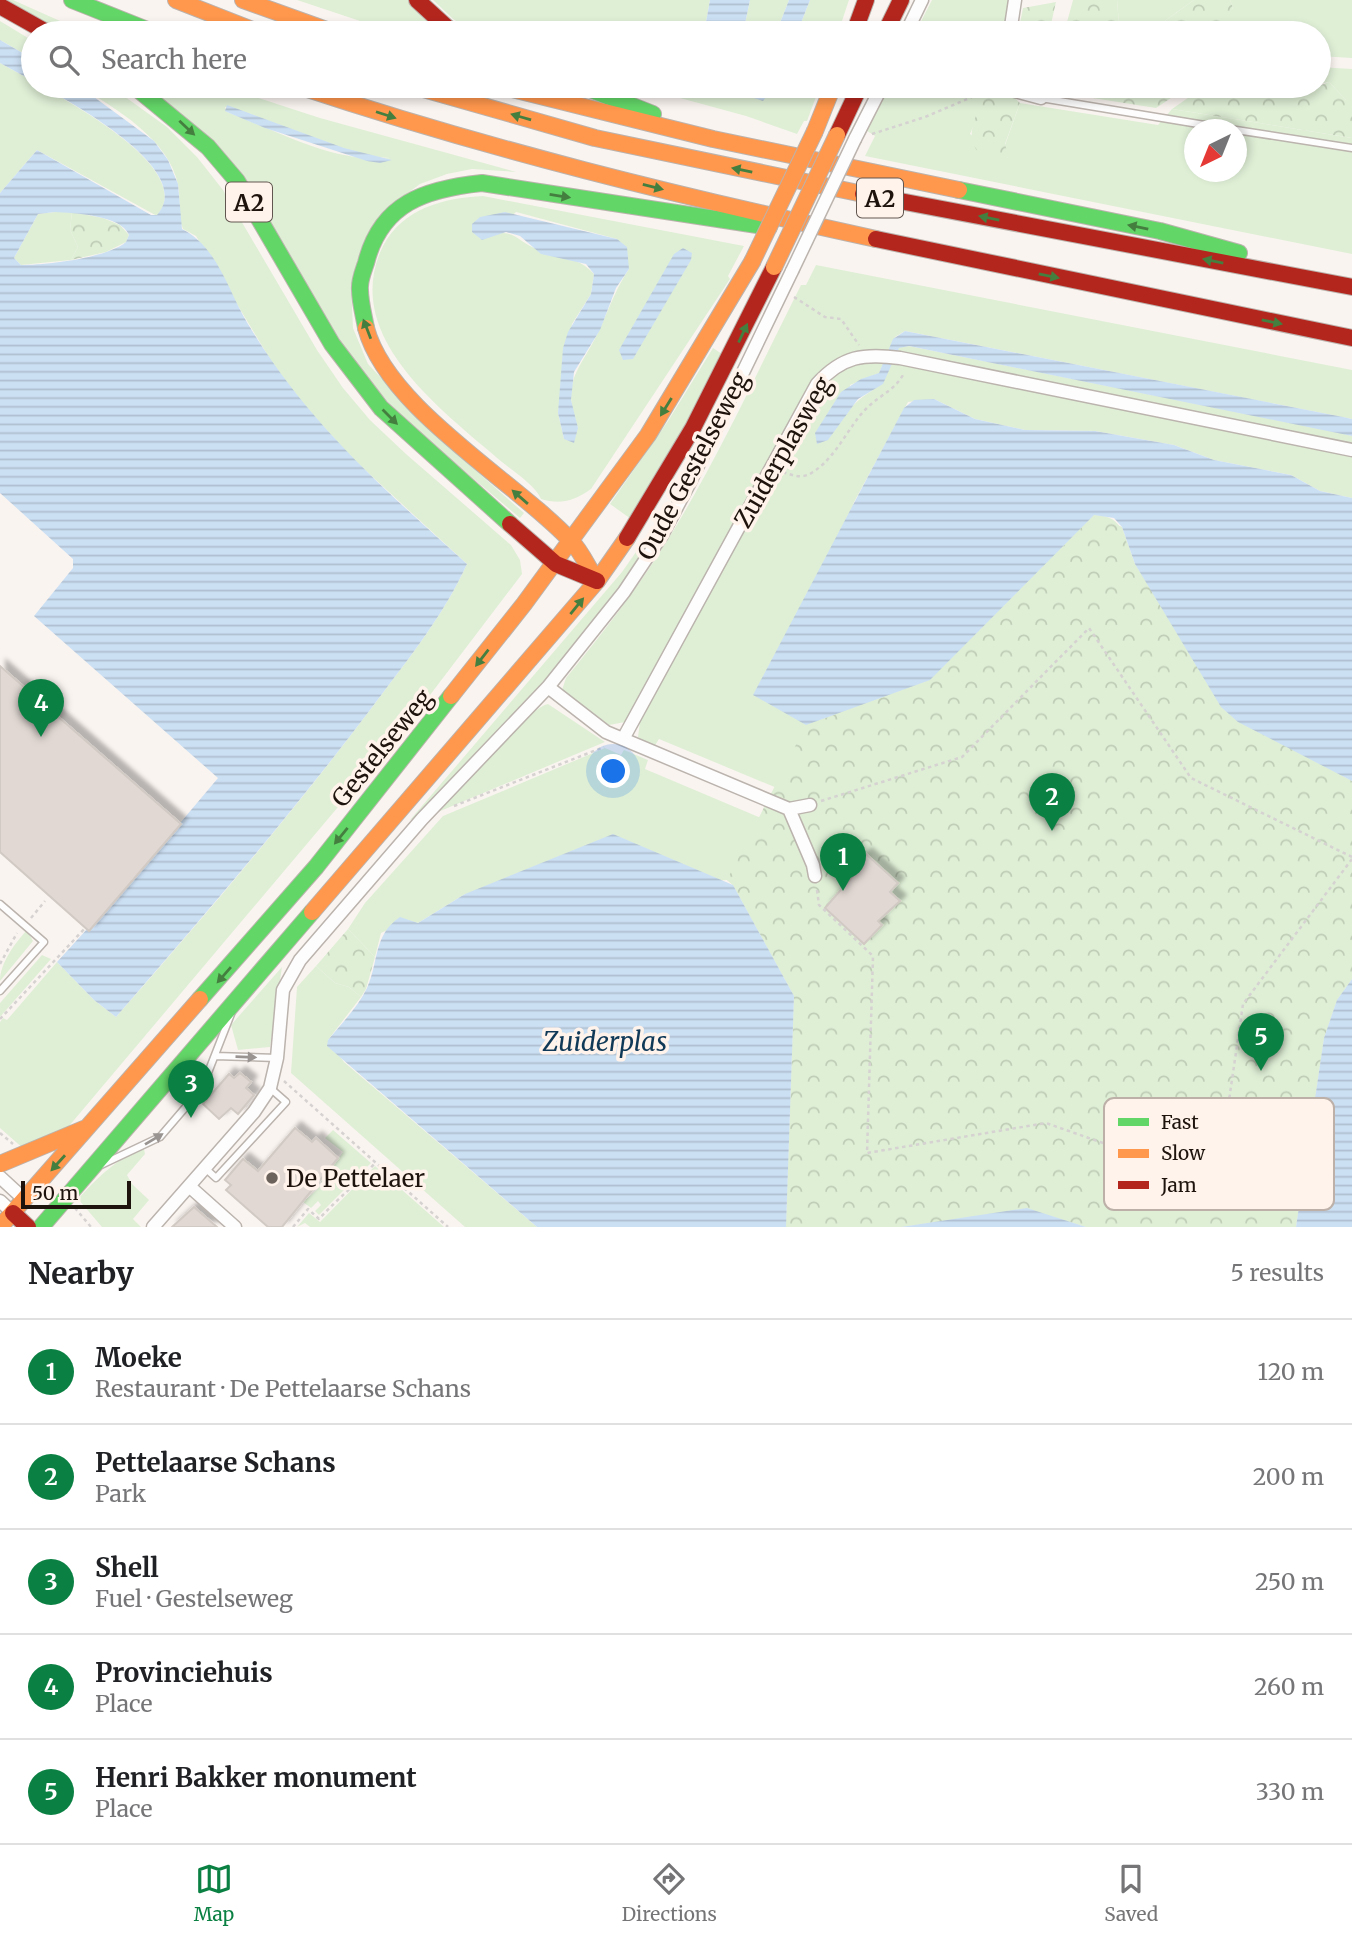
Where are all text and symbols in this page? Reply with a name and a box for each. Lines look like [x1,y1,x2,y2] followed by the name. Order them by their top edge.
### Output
[21,21,1331,98] search box
[45,41,83,79] icon: search
[101,43,247,76] text: Search here
[376,110,397,121] one-way arrow
[510,111,532,122] one-way arrow
[1184,119,1247,182] north arrow
[178,120,196,136] one-way arrow
[731,164,753,175] one-way arrow
[857,178,903,218] road number: A2
[226,182,272,222] road number: A2
[642,182,664,193] one-way arrow
[549,191,571,202] one-way arrow
[978,213,1000,224] one-way arrow
[1127,221,1149,232] one-way arrow
[1202,255,1224,266] one-way arrow
[1038,271,1060,282] one-way arrow
[1261,316,1283,327] one-way arrow
[361,318,372,339] one-way arrow
[737,323,748,343] one-way arrow
[630,366,756,565] street label: Oude Gestelseweg
[727,370,839,533] street label: Zuiderplasweg
[659,398,672,417] one-way arrow
[381,408,397,425] one-way arrow
[511,489,529,505] one-way arrow
[569,597,584,614] one-way arrow
[475,648,490,666] one-way arrow
[18,679,64,737] pin: 4
[325,682,439,813] street label: Gestelseweg
[596,754,630,788] your location
[1029,773,1075,831] pin: 2
[334,827,348,845] one-way arrow
[820,833,866,891] pin: 1
[216,966,232,984] one-way arrow
[1238,1013,1284,1071] pin: 5
[542,1025,667,1058] water label: Zuiderplas
[235,1051,257,1062] one-way arrow
[168,1060,214,1118] pin: 3
[1104,1098,1334,1210] legend
[1161,1110,1199,1134] text: Fast
[144,1133,163,1145] one-way arrow
[1161,1141,1206,1165] text: Slow
[50,1154,66,1172] one-way arrow
[286,1163,425,1194] place label: De Pettelaer
[264,1170,280,1186] marker: De Pettelaer
[1160,1173,1197,1197] text: Jam
[21,1178,131,1210] scale bar
[32,1181,78,1205] text: 50 m
[28,1254,134,1292] text: Nearby
[1230,1258,1324,1287] text: 5 results
[95,1341,182,1374] text: Moeke
[46,1357,56,1386] text: 1
[1258,1357,1324,1386] text: 120 m
[95,1374,471,1403] text: Restaurant · De Pettelaarse Schans
[95,1446,336,1479] text: Pettelaarse Schans
[44,1462,58,1491] text: 2
[1253,1462,1324,1491] text: 200 m
[95,1479,146,1508] text: Park
[95,1551,159,1584] text: Shell
[44,1567,58,1596] text: 3
[1255,1567,1324,1596] text: 250 m
[95,1584,293,1613] text: Fuel · Gestelseweg
[95,1656,273,1689] text: Provinciehuis
[44,1672,58,1701] text: 4
[1254,1672,1324,1701] text: 260 m
[95,1689,152,1718] text: Place
[95,1761,417,1794] text: Henri Bakker monument
[44,1777,58,1806] text: 5
[1256,1777,1324,1806] text: 330 m
[95,1794,152,1823] text: Place
[194,1860,234,1926] tab: Map
[622,1860,717,1926] tab: Directions
[1104,1860,1158,1926] tab: Saved

